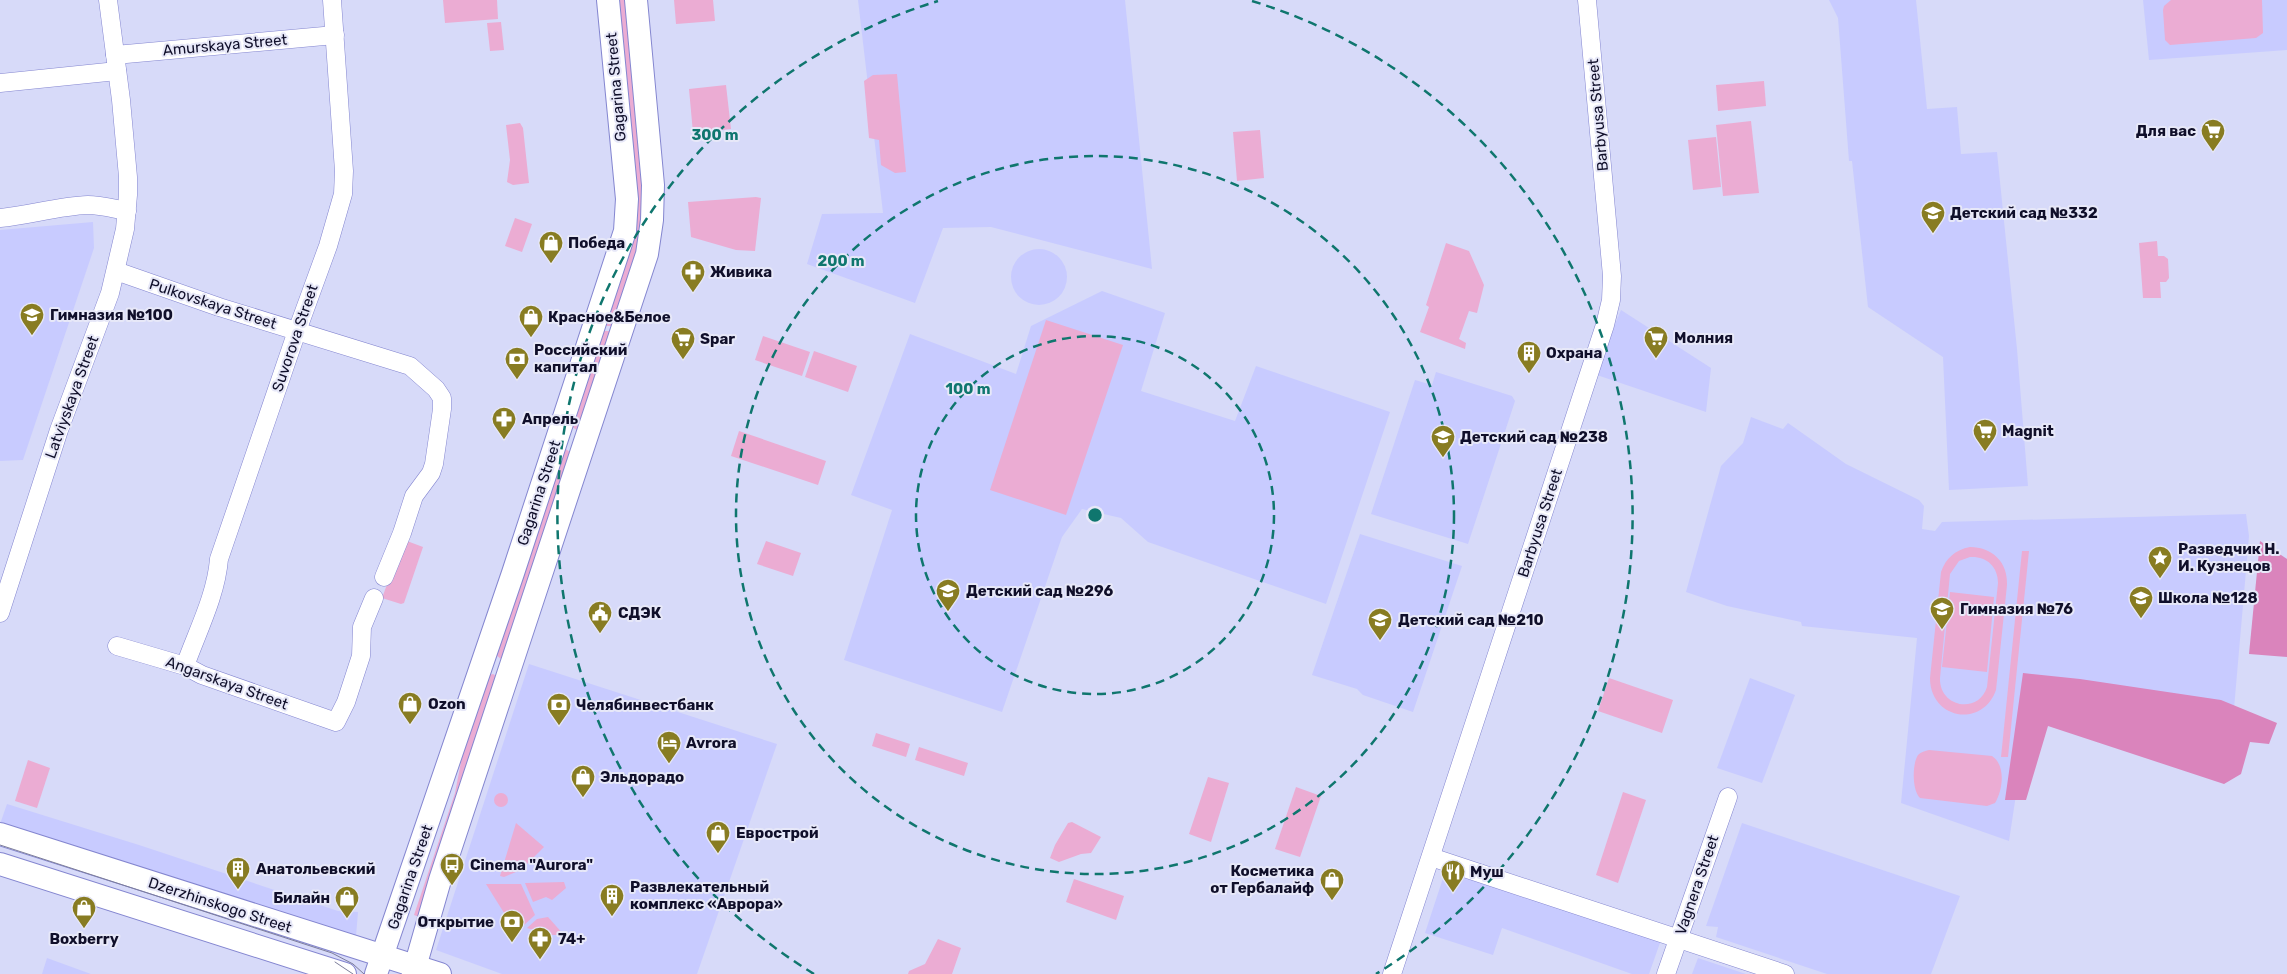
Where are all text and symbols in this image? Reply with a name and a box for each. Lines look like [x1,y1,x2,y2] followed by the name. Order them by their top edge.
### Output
[162,31,288,59] street label: Amurskaya Street
[602,32,630,142] street label: Gagarina Street
[1584,58,1612,172] street label: Barbyusa Street
[2200,118,2226,152] supermarket icon: Для вас
[2136,122,2196,140] place label: Для вас
[691,126,739,144] text: 300 m
[1920,200,1946,234] school or university icon: Детский сад №332
[1950,204,2098,222] place label: Детский сад №332
[538,230,564,264] shop icon: Победа
[568,234,625,252] place label: Победа
[817,252,865,270] text: 200 m
[680,259,706,293] pharmacy icon: Живика
[710,263,772,281] place label: Живика
[147,275,279,333] street label: Pulkovskaya Street
[268,282,322,394] street label: Suvorova Street
[19,302,45,336] school or university icon: Гимназия №100
[518,304,544,338] shop icon: Красное&Белое
[50,306,173,324] place label: Гимназия №100
[548,308,671,326] place label: Красное&Белое
[1643,325,1669,359] supermarket icon: Молния
[670,326,696,360] supermarket icon: Spar
[1674,329,1733,347] place label: Молния
[700,330,735,348] place label: Spar
[41,333,103,461] street label: Latviyskaya Street
[1516,340,1542,374] building icon: Охрана
[534,341,627,376] place label: Российский капитал
[1546,344,1602,362] place label: Охрана
[504,346,530,380] bank icon: Российский капитал
[946,380,990,398] text: 100 m
[491,406,517,440] pharmacy icon: Апрель
[522,410,579,428] place label: Апрель
[1972,418,1998,452] supermarket icon: Magnit
[2002,422,2054,440] place label: Magnit
[1430,424,1456,458] school or university icon: Детский сад №238
[1460,428,1608,446] place label: Детский сад №238
[514,438,565,548] street label: Gagarina Street
[1514,466,1566,579] street label: Barbyusa Street
[1086,506,1104,524] centre of rings
[2178,540,2280,575] place label: Разведчик Н. И. Кузнецов
[2147,545,2173,579] place icon: Разведчик Н. И. Кузнецов
[935,578,961,612] school or university icon: Детский сад №296
[966,582,1113,600] place label: Детский сад №296
[2128,585,2154,619] school or university icon: Школа №128
[2158,589,2258,607] place label: Школа №128
[1929,596,1955,630] school or university icon: Гимназия №76
[587,600,613,634] public building icon: СДЭК
[1960,600,2073,618] place label: Гимназия №76
[618,604,662,622] place label: СДЭК
[1367,607,1393,641] school or university icon: Детский сад №210
[1398,611,1544,629] place label: Детский сад №210
[163,653,291,714] street label: Angarskaya Street
[397,691,423,725] shop icon: Ozon
[546,692,572,726] bank icon: Челябинвестбанк
[428,695,466,713] place label: Ozon
[576,696,714,714] place label: Челябинвестбанк
[656,730,682,764] hotel icon: Avrora
[686,734,737,752] place label: Avrora
[570,764,596,798] shop icon: Эльдорадо
[600,768,684,786] place label: Эльдорадо
[705,820,731,854] shop icon: Еврострой
[384,822,436,932] street label: Gagarina Street
[736,824,819,842] place label: Еврострой
[1671,832,1723,937] street label: Vagnera Street
[439,852,465,886] bus stop icon: Cinema "Aurora"
[225,856,251,890] building icon: Анатольевский
[470,856,593,874] place label: Cinema "Aurora"
[1440,859,1466,893] restaurant icon: Муш
[256,860,375,878] place label: Анатольевский
[1210,862,1314,897] place label: Косметика от Гербалайф
[1470,863,1504,881] place label: Муш
[1319,867,1345,901] shop icon: Косметика от Гербалайф
[146,873,294,937] street label: Dzerzhinskogo Street
[630,878,783,913] place label: Развлекательный комплекс «Аврора»
[599,883,625,917] building icon: Развлекательный комплекс «Аврора»
[334,885,360,919] shop icon: Билайн
[273,889,330,907] place label: Билайн
[71,895,97,929] shop icon: Boxberry
[499,909,525,943] bank icon: Открытие
[417,913,494,931] place label: Открытие
[527,926,553,960] pharmacy icon: 74+
[49,930,119,948] place label: Boxberry
[558,930,585,948] place label: 74+

